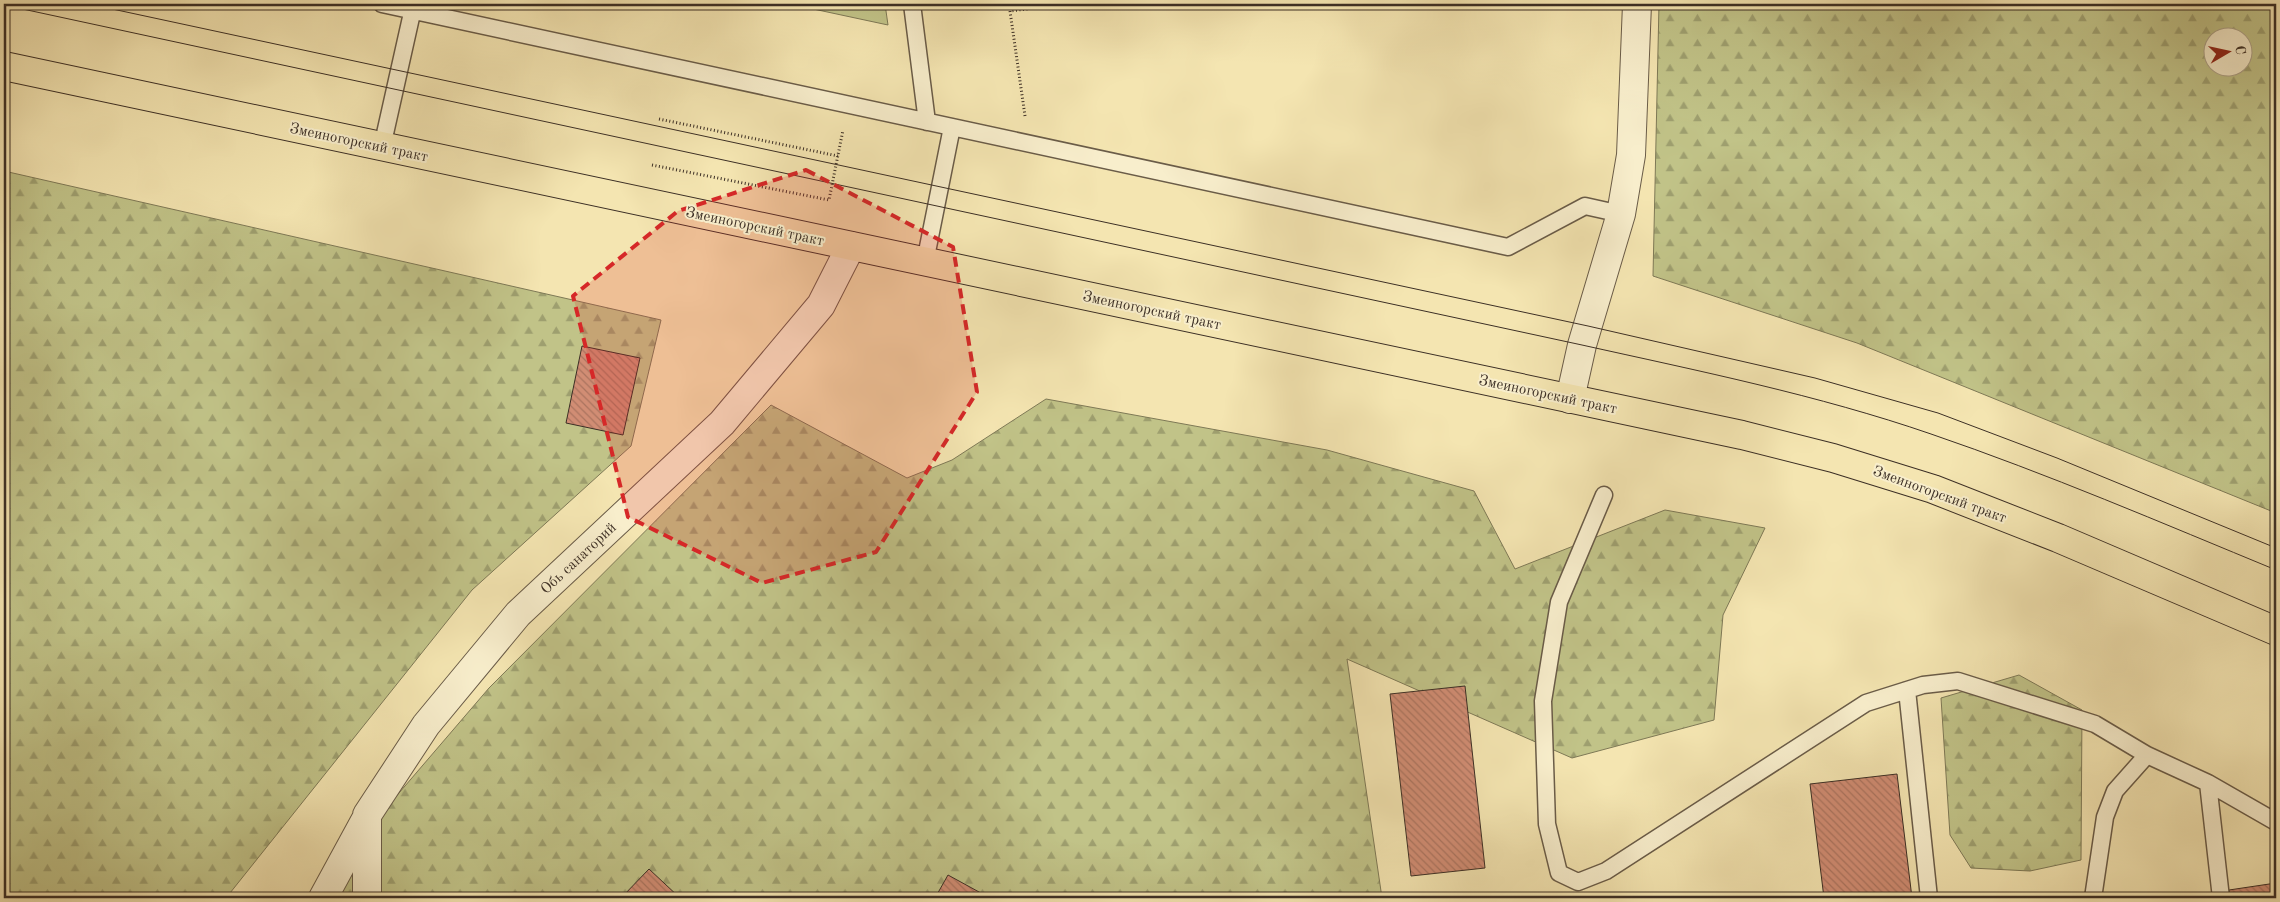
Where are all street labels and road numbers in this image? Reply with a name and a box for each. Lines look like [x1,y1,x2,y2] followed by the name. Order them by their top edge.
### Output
[288,121,429,165] street label: Змеиногорский тракт
[684,205,825,249] street label: Змеиногорский тракт
[1081,289,1222,333] street label: Змеиногорский тракт
[1477,373,1618,417] street label: Змеиногорский тракт
[1871,464,2008,527] street label: Змеиногорский тракт
[538,520,620,598] street label: Обь санаторий

